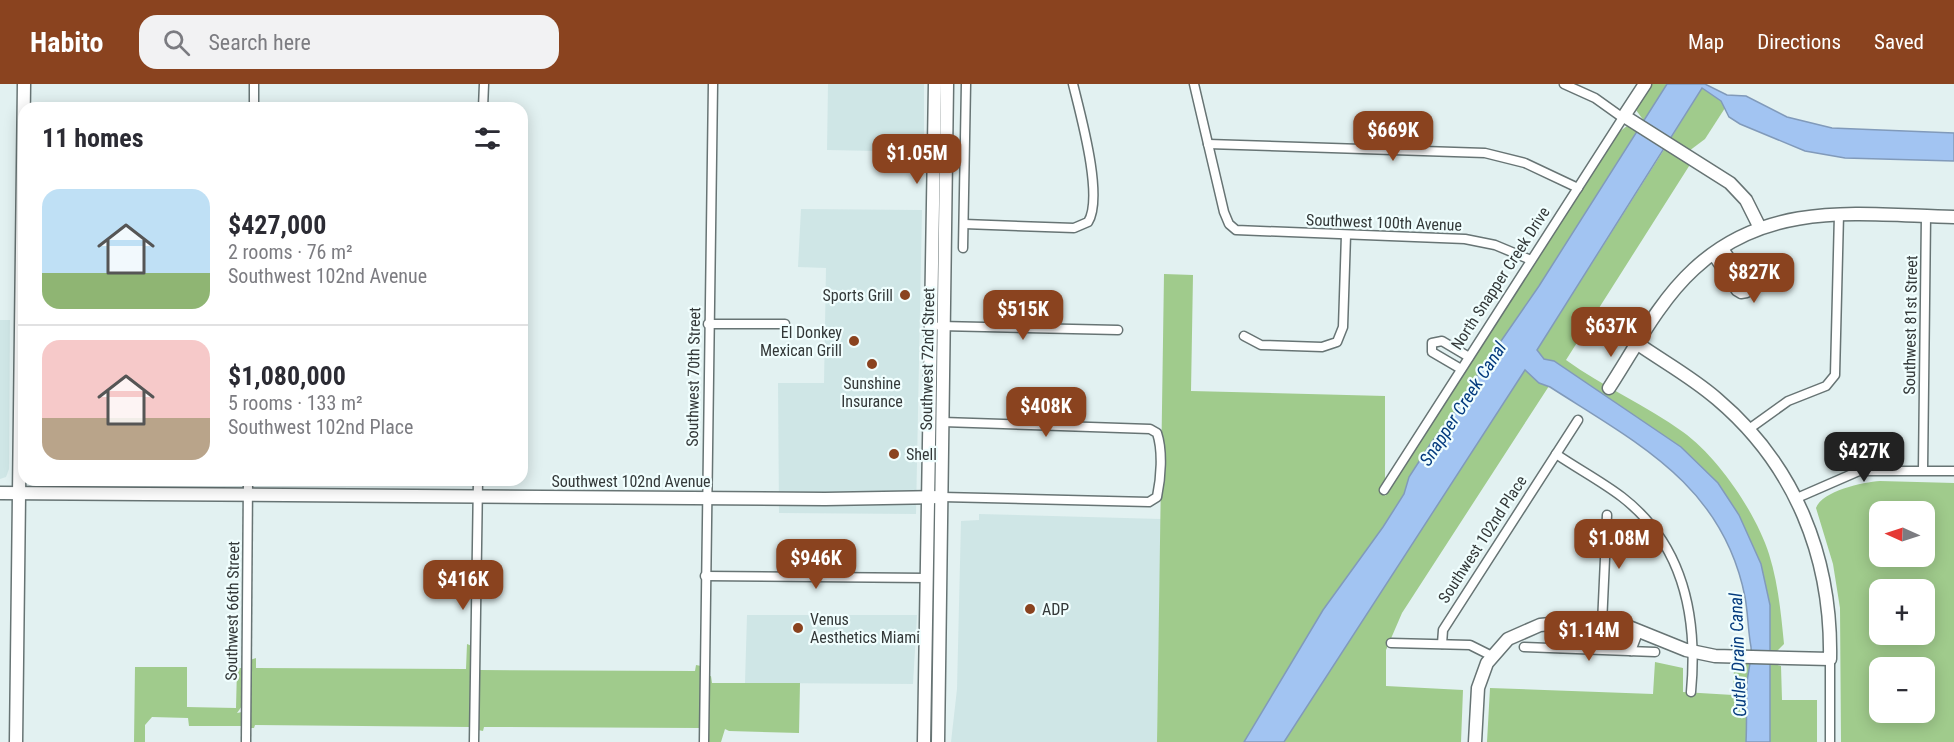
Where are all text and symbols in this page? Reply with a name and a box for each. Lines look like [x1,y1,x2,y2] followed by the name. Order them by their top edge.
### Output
[139,15,559,69] search box
[30,26,103,59] text: Habito
[160,26,193,59] icon: search
[208,30,311,55] text: Search here
[1688,30,1724,54] text: Map
[1757,30,1841,54] text: Directions
[1874,30,1924,54] text: Saved
[1351,111,1435,162] pin: $669K
[1367,118,1419,142] text: $669K
[471,122,504,155] icon: filters
[42,123,144,153] text: 11 homes
[868,134,966,185] pin: $1.05M
[886,141,948,165] text: $1.05M
[1447,203,1554,353] street label: North Snapper Creek Drive
[228,210,326,240] text: $427,000
[1306,210,1462,235] street label: Southwest 100th Avenue
[90,213,162,285] icon: home
[228,240,353,264] text: 2 rooms · 76 m²
[1712,253,1796,304] pin: $827K
[1900,255,1921,395] street label: Southwest 81st Street
[1728,260,1780,284] text: $827K
[228,264,427,288] text: Southwest 102nd Avenue
[822,286,893,305] place label: Sports Grill
[917,287,938,431] street label: Southwest 72nd Street
[898,288,912,302] marker: Sports Grill
[981,290,1065,341] pin: $515K
[997,297,1049,321] text: $515K
[683,307,704,447] street label: Southwest 70th Street
[1569,307,1653,358] pin: $637K
[1585,314,1637,338] text: $637K
[760,323,842,360] place label: El Donkey Mexican Grill
[847,334,861,348] marker: El Donkey Mexican Grill
[1415,337,1511,469] water label: Snapper Creek Canal
[865,357,879,371] marker: Sunshine Insurance
[228,361,346,391] text: $1,080,000
[90,364,162,436] icon: home
[841,374,903,411] place label: Sunshine Insurance
[1004,387,1088,438] pin: $408K
[228,391,363,415] text: 5 rooms · 133 m²
[1020,394,1072,418] text: $408K
[228,415,413,439] text: Southwest 102nd Place
[1822,432,1906,483] pin: $427K
[1838,439,1890,463] text: $427K
[906,445,937,464] place label: Shell
[887,447,901,461] marker: Shell
[551,472,711,491] street label: Southwest 102nd Avenue
[1434,472,1531,607] street label: Southwest 102nd Place
[1869,501,1935,567] north arrow
[1869,501,1935,723] map controls
[1570,519,1668,570] pin: $1.08M
[1588,526,1650,550] text: $1.08M
[774,539,858,590] pin: $946K
[222,541,243,681] street label: Southwest 66th Street
[790,546,842,570] text: $946K
[421,560,505,611] pin: $416K
[437,567,489,591] text: $416K
[1869,579,1935,645] button: +
[1725,592,1750,717] water label: Cutler Drain Canal
[1042,600,1069,619] place label: ADP
[1023,602,1037,616] marker: ADP
[810,610,920,647] place label: Venus Aesthetics Miami
[1540,611,1638,662] pin: $1.14M
[1558,618,1620,642] text: $1.14M
[791,621,805,635] marker: Venus Aesthetics Miami
[1869,657,1935,723] button: −

